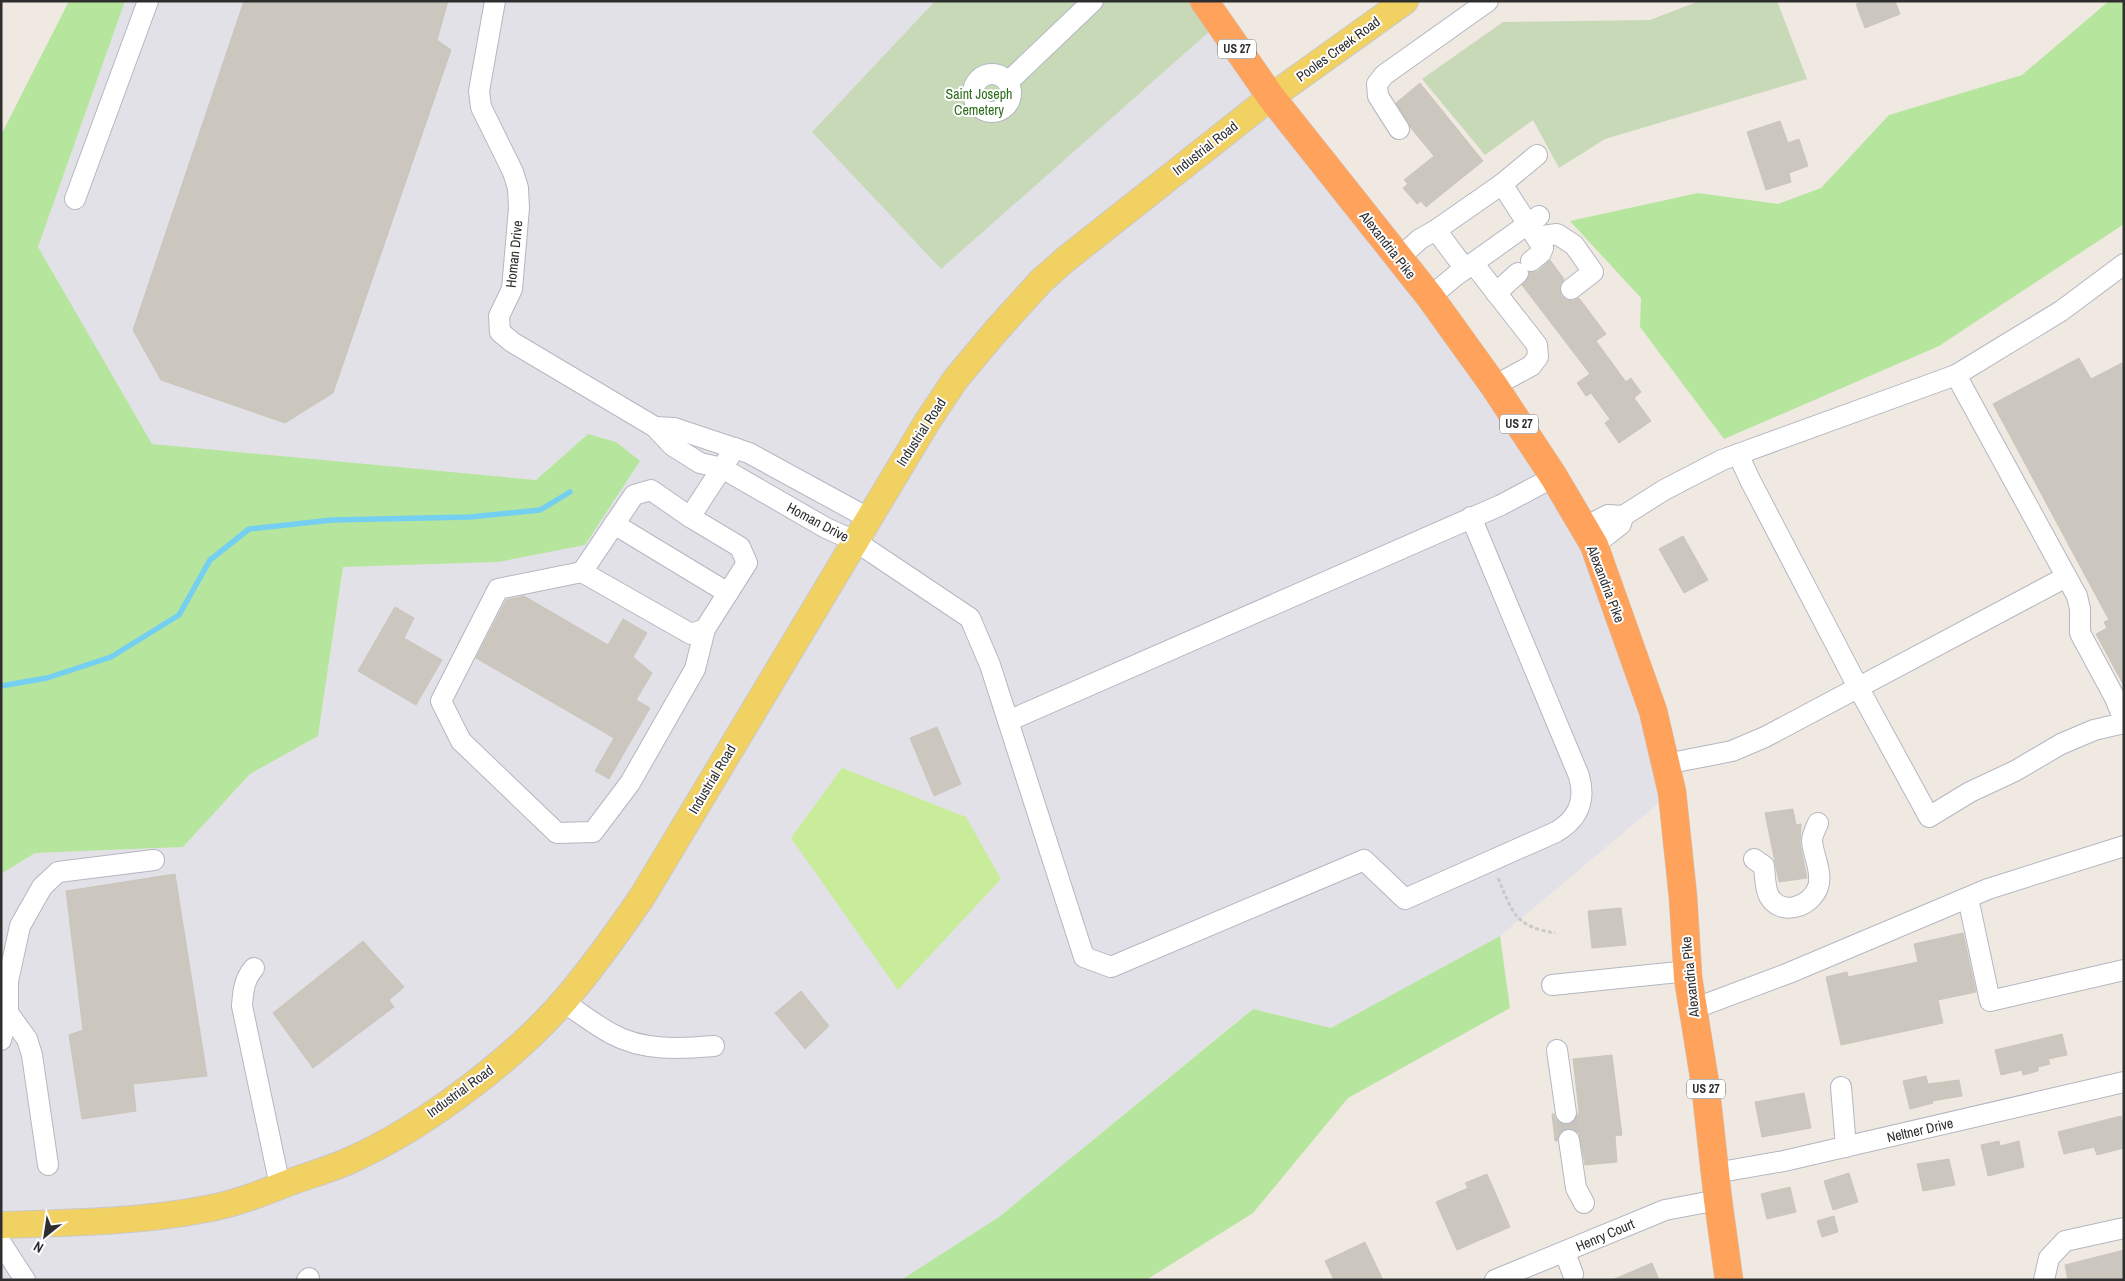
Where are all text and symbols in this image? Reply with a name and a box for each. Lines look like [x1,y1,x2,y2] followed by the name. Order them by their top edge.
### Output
[1292,12,1384,86] street label: Pooles Creek Road
[1218,40,1256,59] road number: US 27
[945,85,1013,119] park label: Saint Joseph Cemetery
[1169,117,1241,179] street label: Industrial Road
[1355,207,1420,282] street label: Alexandria Pike
[502,219,526,289] street label: Homan Drive
[892,394,950,470] street label: Industrial Road
[1500,414,1538,434] road number: US 27
[784,498,852,546] street label: Homan Drive
[1583,542,1629,625] street label: Alexandria Pike
[684,741,740,817] street label: Industrial Road
[1677,936,1703,1019] street label: Alexandria Pike
[423,1061,497,1121] street label: Industrial Road
[1687,1080,1725,1098] road number: US 27
[1885,1114,1955,1146] street label: Neltner Drive
[20,1211,70,1261] north arrow
[1573,1215,1637,1255] street label: Henry Court
[30,1237,47,1257] text: N

